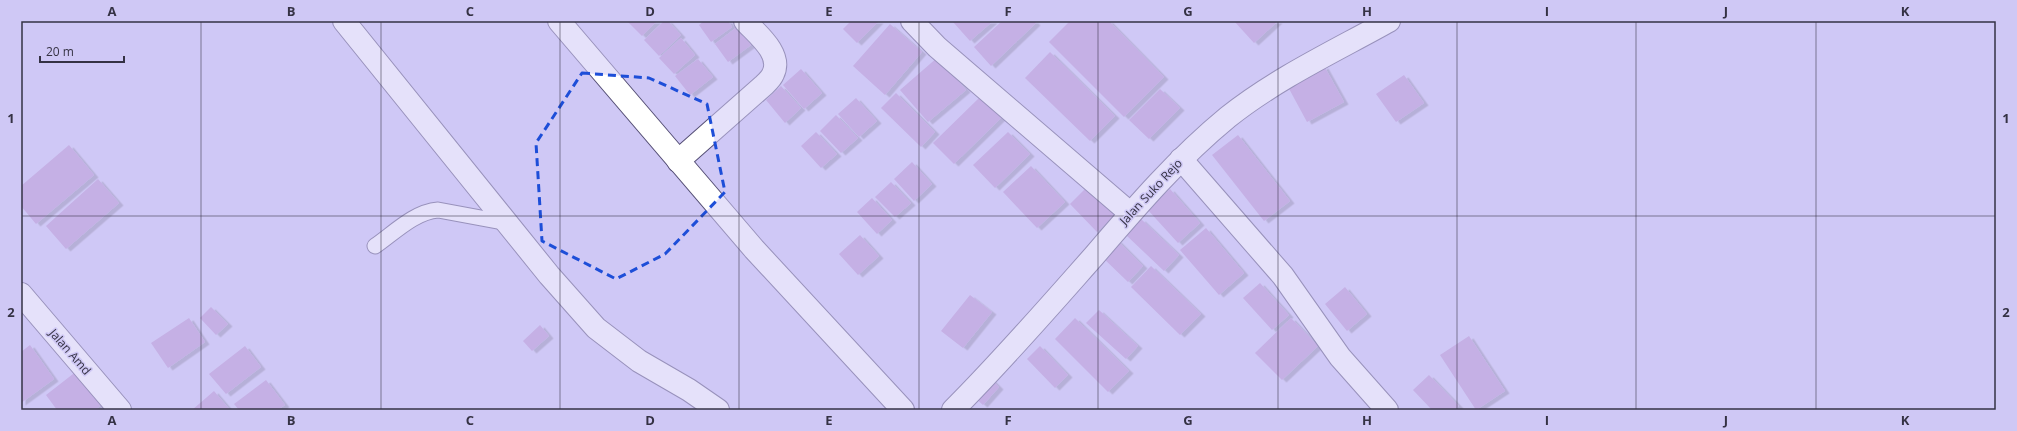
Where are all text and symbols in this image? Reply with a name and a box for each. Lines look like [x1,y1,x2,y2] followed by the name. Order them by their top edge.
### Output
[108,2,117,20] text: A
[287,2,296,20] text: B
[466,2,474,20] text: C
[645,2,655,20] text: D
[825,2,833,20] text: E
[1004,2,1012,20] text: F
[1183,2,1193,20] text: G
[1362,2,1372,20] text: H
[1545,2,1549,20] text: I
[1723,2,1728,20] text: J
[1901,2,1910,20] text: K
[40,38,124,64] scale bar
[46,43,74,60] text: 20 m
[7,109,15,127] text: 1
[2002,109,2010,127] text: 1
[1115,155,1186,229] street label: Jalan Suko Rejo
[7,303,15,321] text: 2
[2002,303,2010,321] text: 2
[45,324,95,378] street label: Jalan Amd
[108,411,117,429] text: A
[287,411,296,429] text: B
[466,411,474,429] text: C
[645,411,655,429] text: D
[825,411,833,429] text: E
[1004,411,1012,429] text: F
[1183,411,1193,429] text: G
[1362,411,1372,429] text: H
[1545,411,1549,429] text: I
[1723,411,1728,429] text: J
[1901,411,1910,429] text: K

